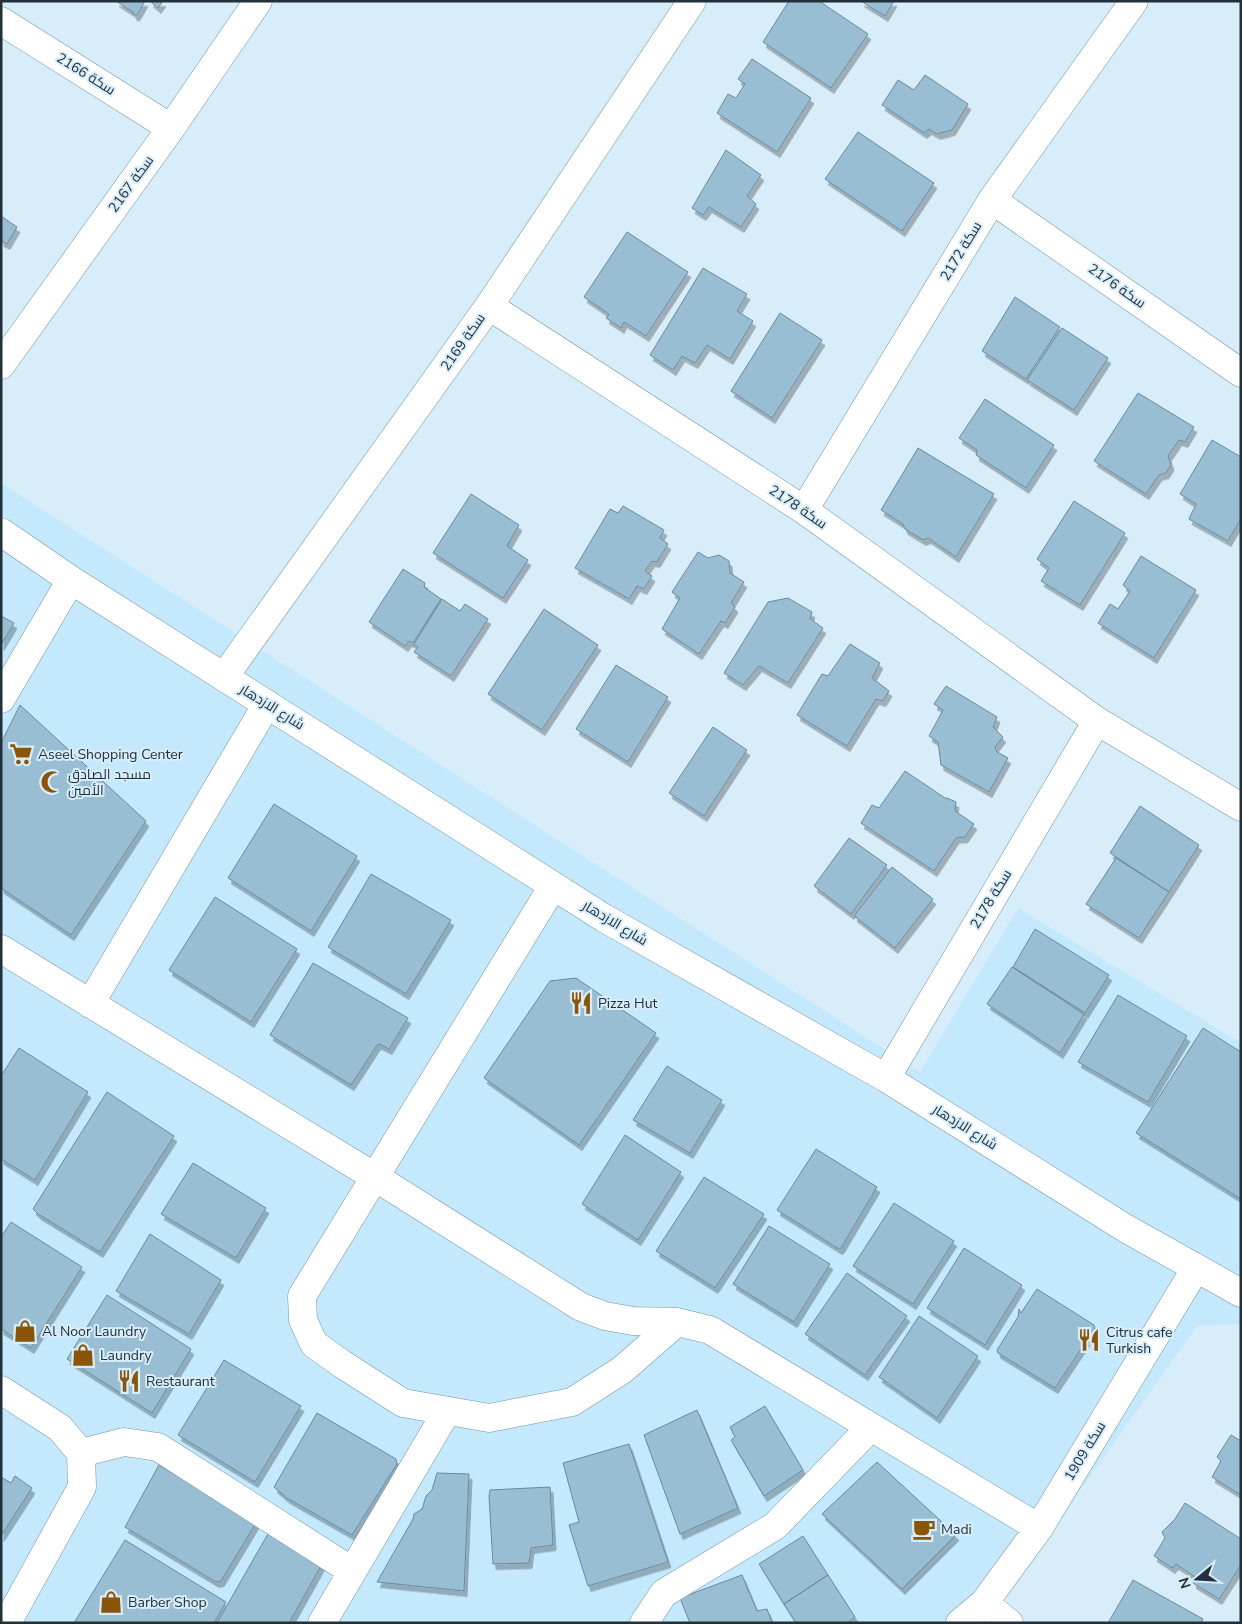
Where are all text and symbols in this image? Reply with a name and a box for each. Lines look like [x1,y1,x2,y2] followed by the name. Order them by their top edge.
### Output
[53,48,119,100] street label: سكة 2166
[104,152,158,216] street label: سكة 2167
[936,218,986,284] street label: سكة 2172
[1084,259,1150,313] street label: سكة 2176
[436,309,490,375] street label: سكة 2169
[765,481,831,533] street label: سكة 2178
[235,679,308,734] street label: شارع الازدهار
[8,741,34,767] supermarket icon: Aseel Shopping Center
[38,745,183,764] place label: Aseel Shopping Center
[68,765,151,800] place label: مسجد الصادق الأمين
[39,769,65,795] mosque icon: مسجد الصادق الأمين
[966,866,1016,932] street label: سكة 2178
[578,896,651,950] street label: شارع الازدهار
[568,990,594,1016] restaurant icon: Pizza Hut
[598,994,658,1013] place label: Pizza Hut
[928,1099,1001,1154] street label: شارع الازدهار
[12,1318,38,1344] shop icon: Al Noor Laundry
[42,1322,147,1341] place label: Al Noor Laundry
[1106,1323,1173,1358] place label: Citrus cafe Turkish
[1076,1327,1102,1353] restaurant icon: Citrus cafe Turkish
[70,1342,96,1368] shop icon: Laundry
[100,1346,152,1365] place label: Laundry
[116,1368,142,1394] restaurant icon: Restaurant
[146,1372,215,1391] place label: Restaurant
[1060,1418,1110,1484] street label: سكة 1909
[911,1516,937,1542] cafe icon: Madi
[941,1520,972,1539] place label: Madi
[1172,1554,1222,1604] north arrow
[1174,1575,1196,1591] text: N
[98,1589,124,1615] shop icon: Barber Shop
[128,1593,207,1612] place label: Barber Shop

